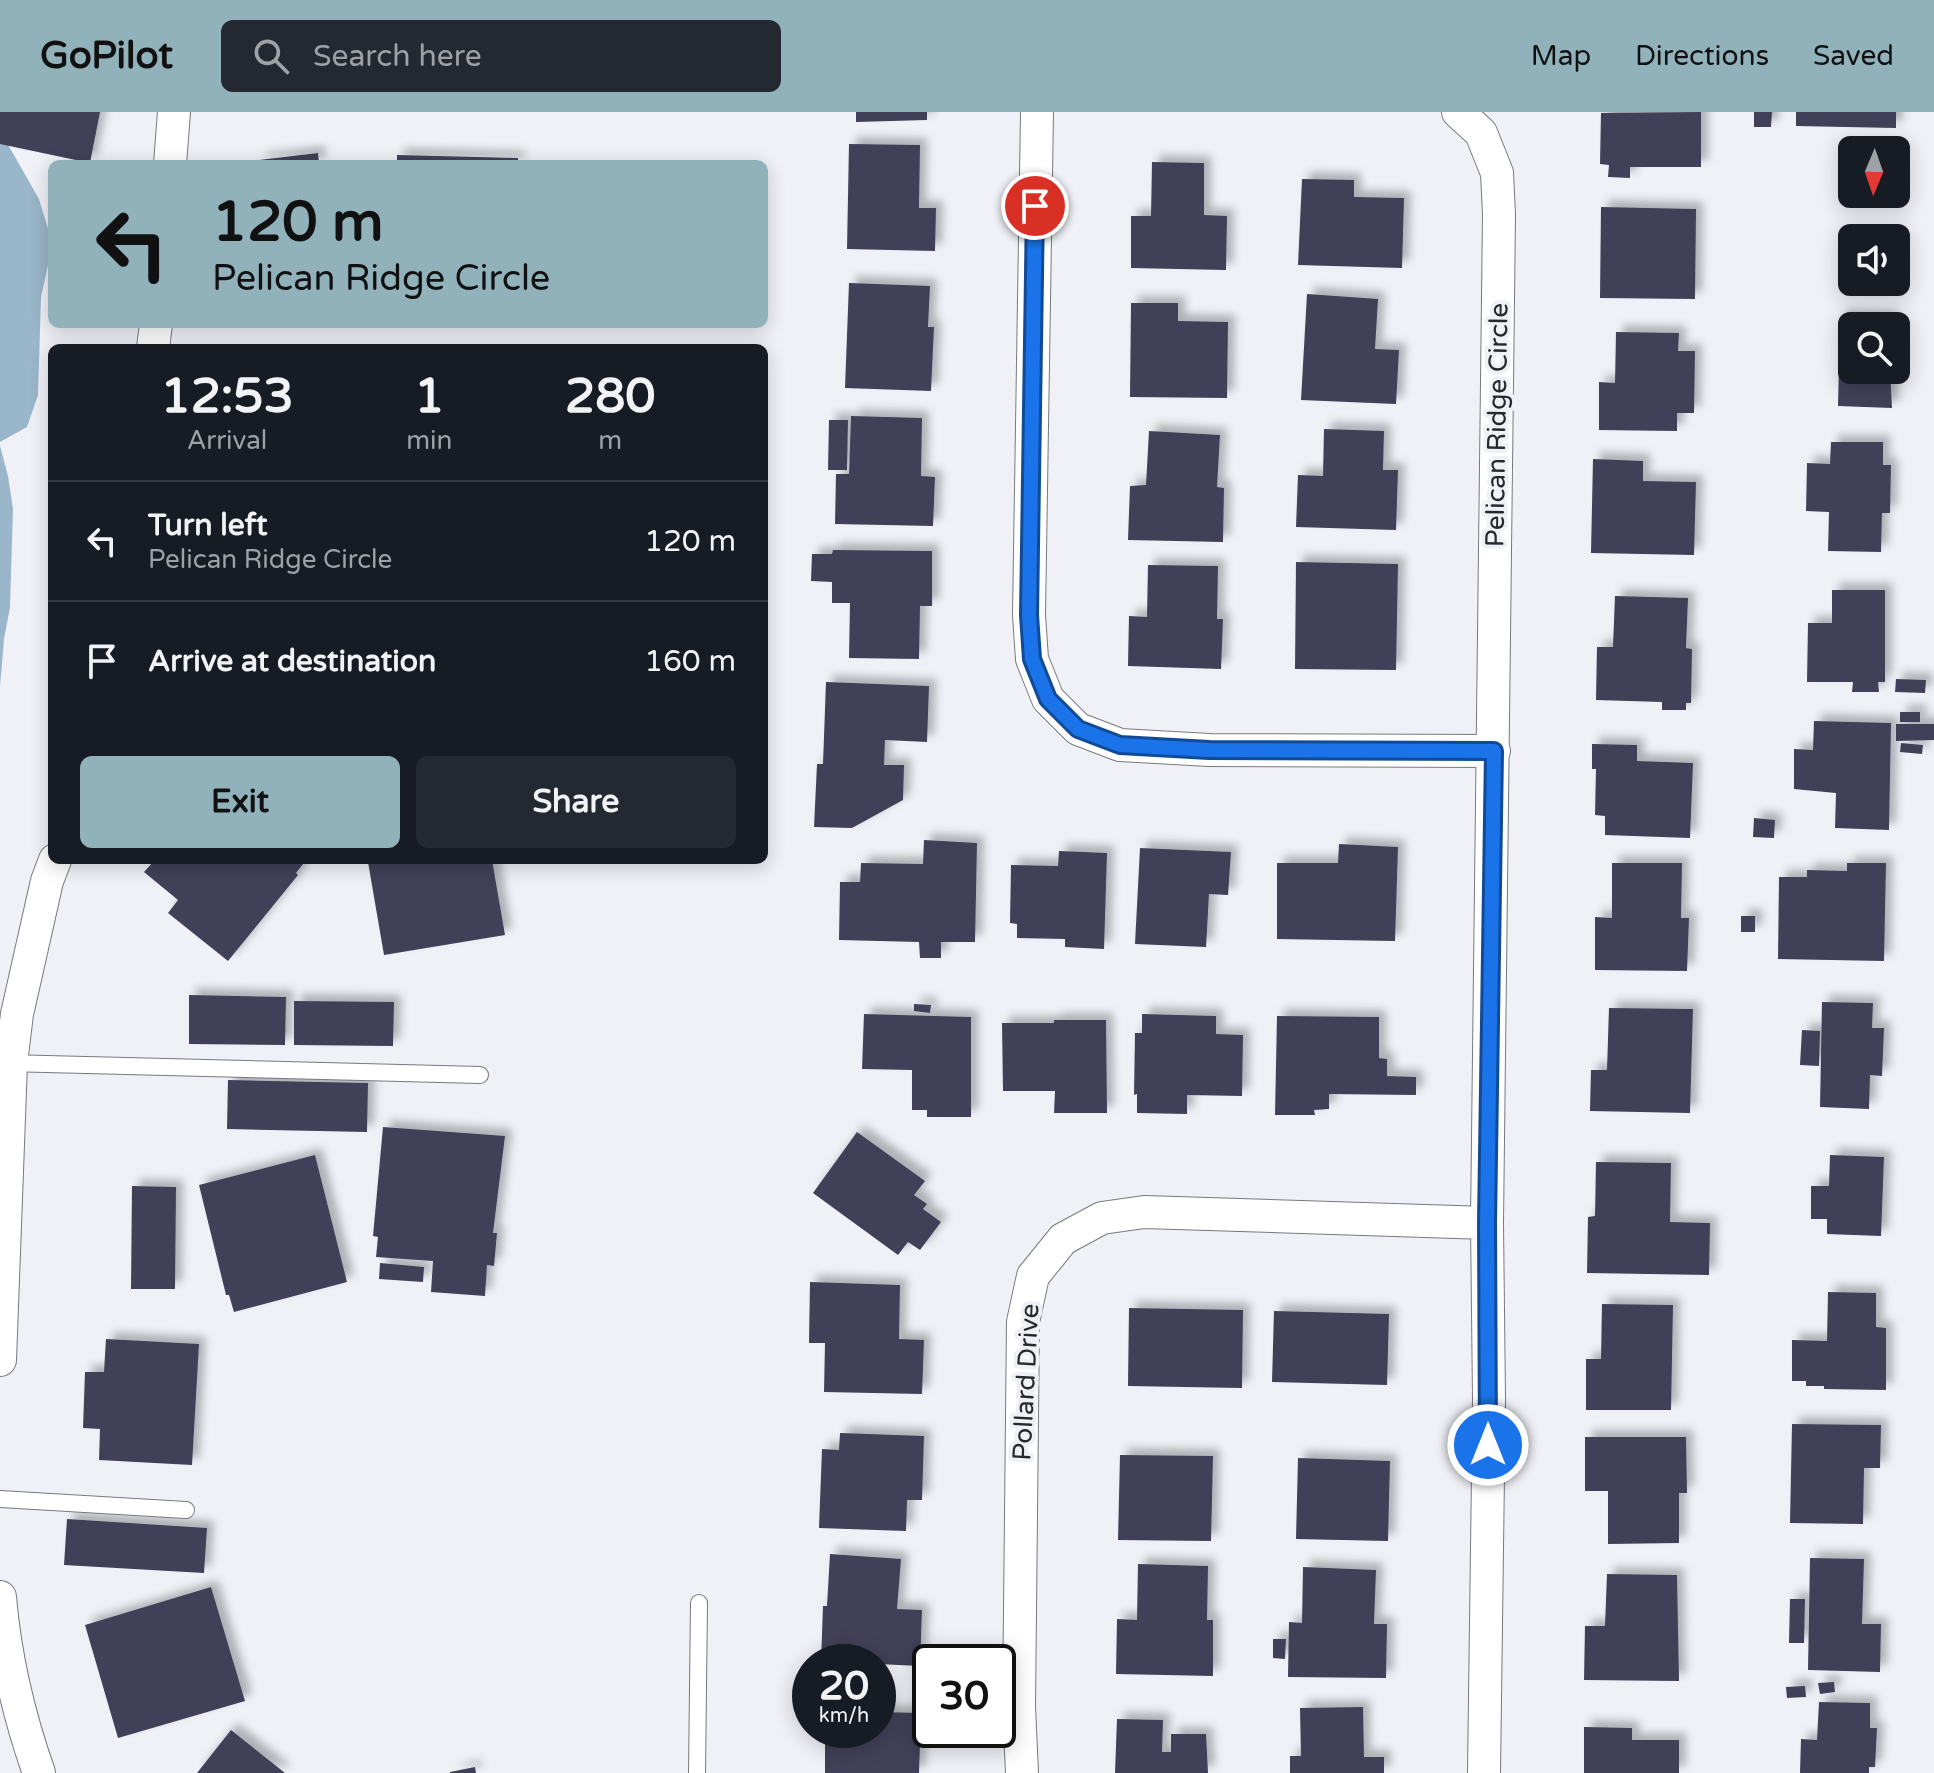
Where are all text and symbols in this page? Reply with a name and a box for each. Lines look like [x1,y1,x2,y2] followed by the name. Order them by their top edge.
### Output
[221,20,781,92] search box
[40,33,173,79] text: GoPilot
[249,34,293,78] icon: search
[313,38,482,75] text: Search here
[1531,39,1591,73] text: Map
[1635,39,1769,73] text: Directions
[1813,39,1894,73] text: Saved
[1838,136,1910,208] north arrow
[1838,136,1910,384] map controls
[1001,172,1069,240] pin
[1013,184,1057,228] icon: arrive
[212,189,383,256] text: 120 m
[80,192,184,296] icon: left
[1838,224,1910,296] button: sound
[212,257,550,300] text: Pelican Ridge Circle
[1479,303,1515,547] street label: Pelican Ridge Circle
[1838,312,1910,384] button: search
[161,368,294,426] text: 12:53
[414,368,444,426] text: 1
[565,368,655,426] text: 280
[187,425,267,456] text: Arrival
[406,425,452,456] text: min
[598,425,622,456] text: m
[148,507,267,544] text: Turn left
[80,519,124,563] icon: left
[644,523,736,560] text: 120 m
[148,544,392,575] text: Pelican Ridge Circle
[80,639,124,683] icon: arrive
[148,643,436,680] text: Arrive at destination
[644,643,736,680] text: 160 m
[80,756,400,848] button: Exit
[416,756,736,848] button: Share
[1006,1303,1046,1461] street label: Pollard Drive
[1446,1403,1530,1487] position arrow
[912,1644,1016,1748] speed limit sign: 30
[819,1662,869,1710] text: 20
[819,1704,869,1728] text: km/h

